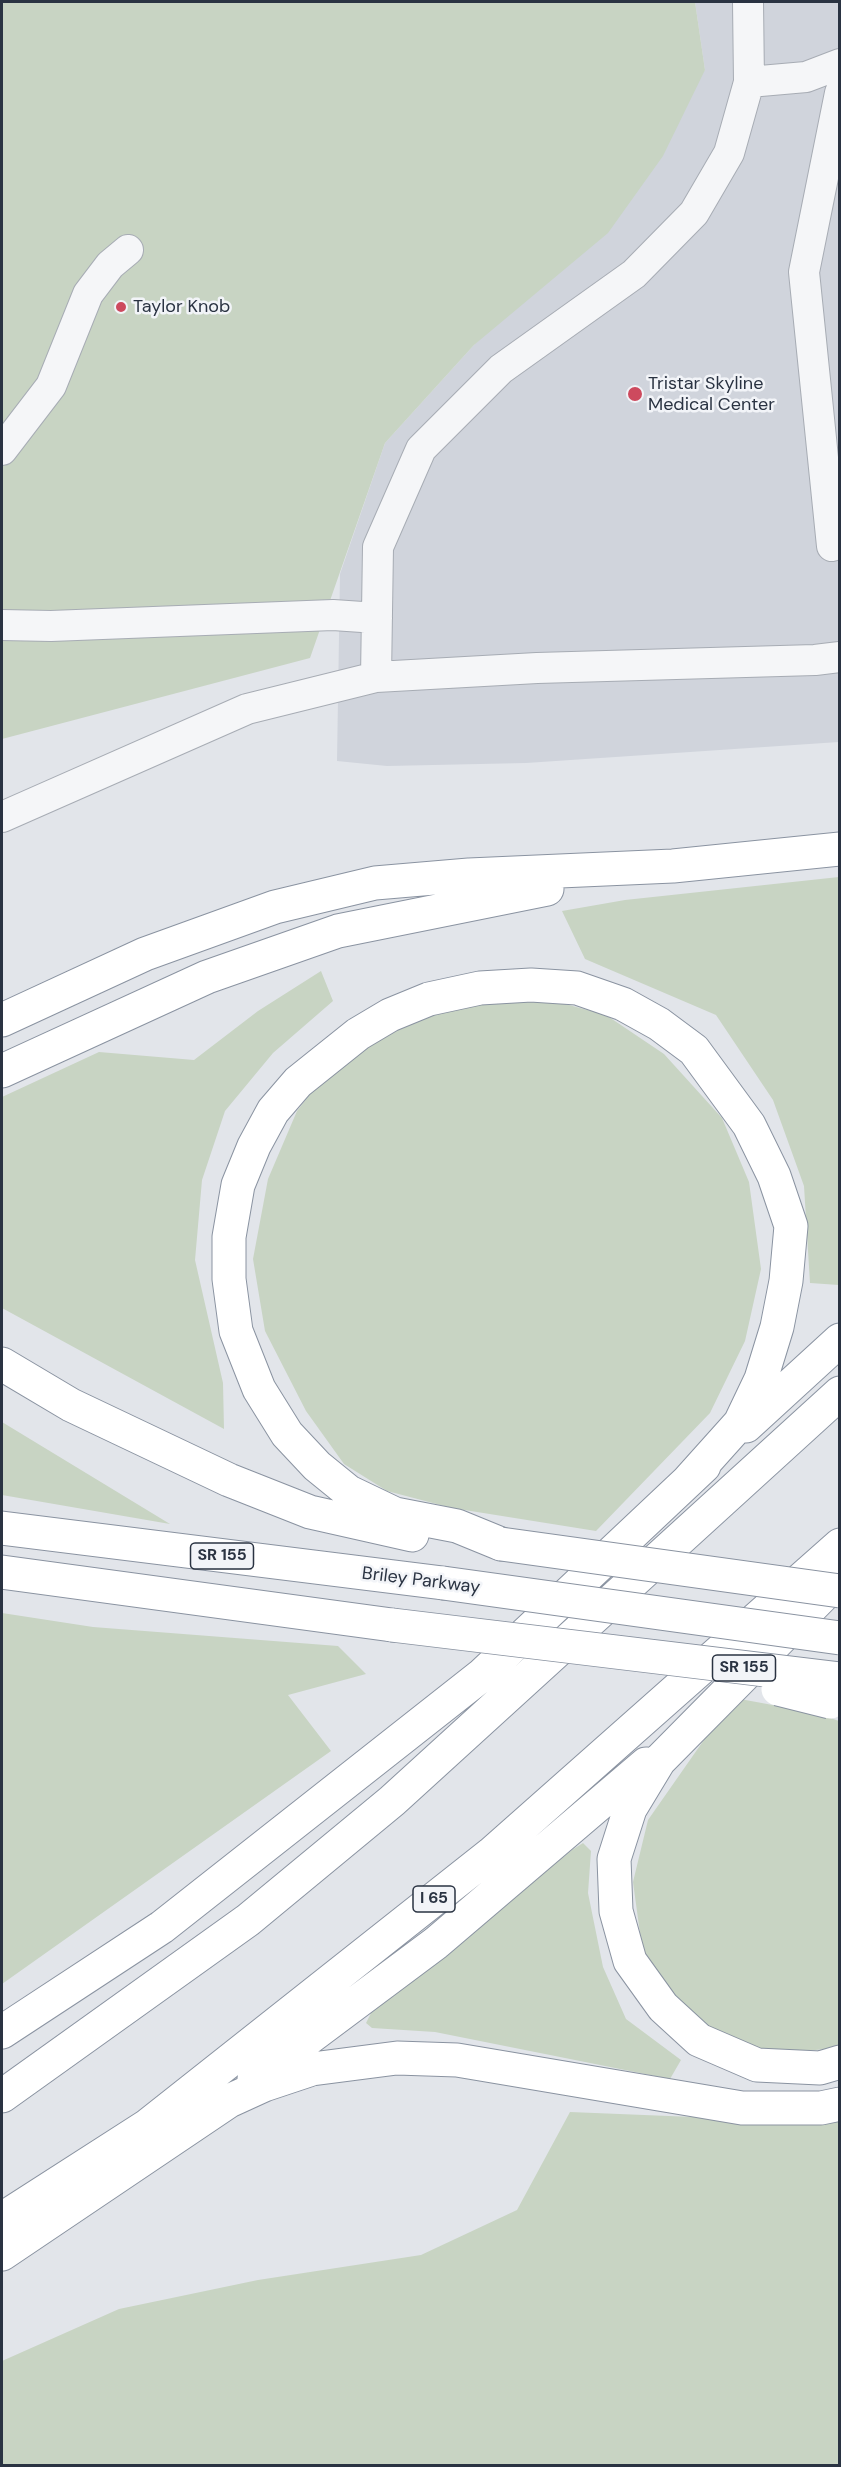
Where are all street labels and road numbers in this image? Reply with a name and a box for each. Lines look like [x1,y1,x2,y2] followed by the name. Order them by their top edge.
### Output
[190,1543,254,1569] road number: SR 155
[361,1563,481,1599] street label: Briley Parkway
[712,1655,776,1681] road number: SR 155
[413,1886,455,1912] road number: I 65

